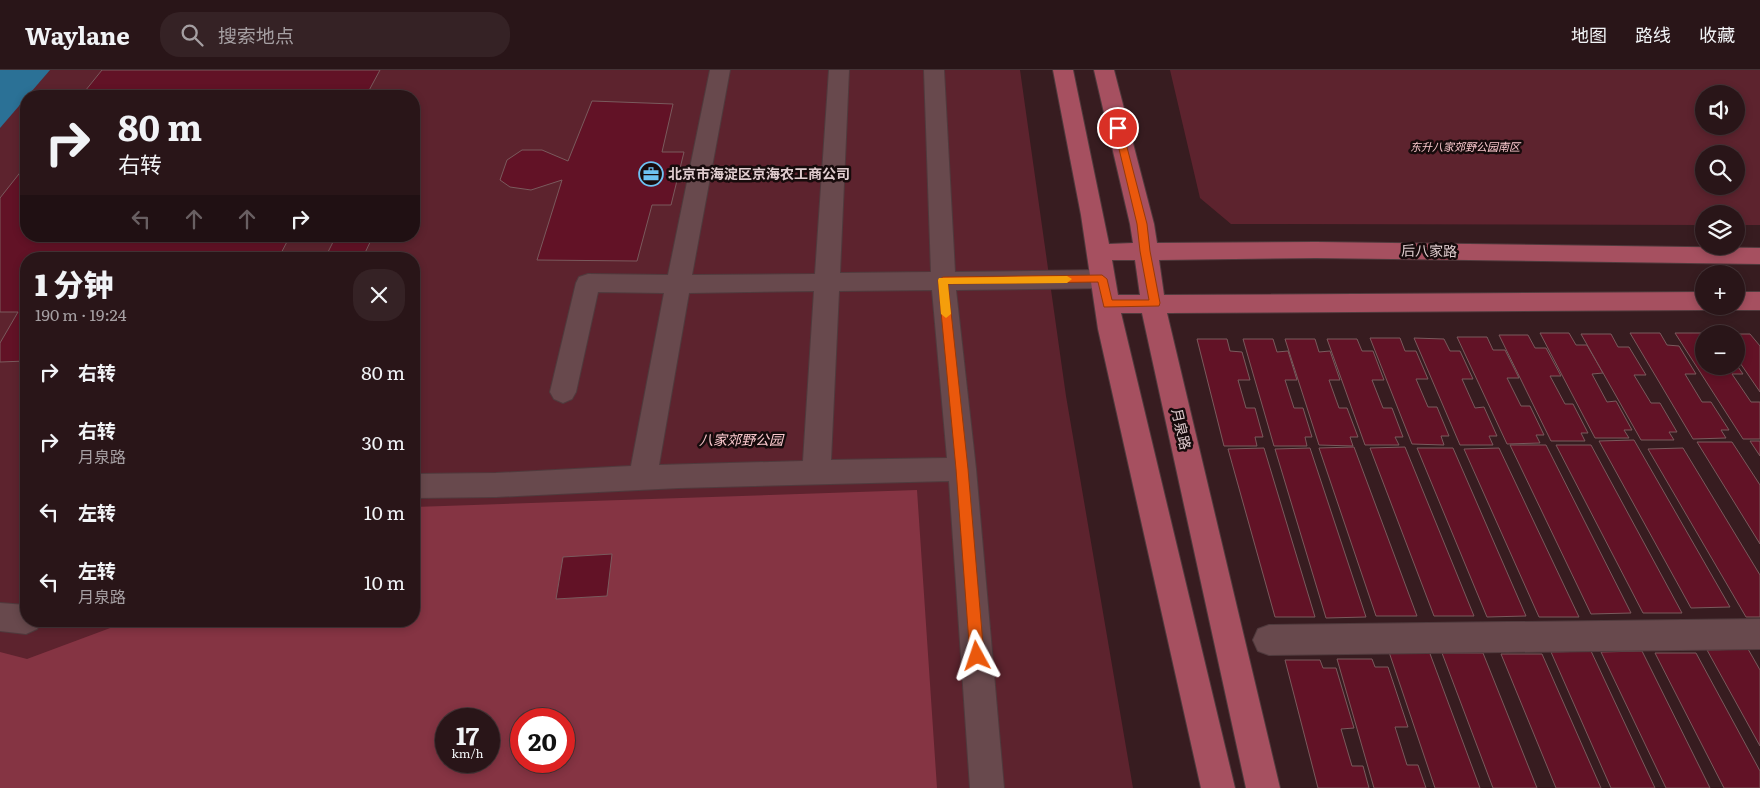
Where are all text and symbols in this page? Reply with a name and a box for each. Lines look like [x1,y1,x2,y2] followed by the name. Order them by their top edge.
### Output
[160,12,510,57] search box
[25,17,130,52] text: Waylane
[178,21,206,49] icon: search
[218,21,294,49] text: 搜索地点
[1571,21,1607,48] text: 地图
[1635,21,1671,48] text: 路线
[1699,21,1735,48] text: 收藏
[1695,85,1745,375] map controls
[1695,85,1745,135] button: sound
[118,100,202,152] text: 80 m
[1097,107,1139,149] pin
[35,110,100,175] icon: right
[1104,114,1132,142] icon: arrive
[1410,138,1522,154] park label: 东升八家郊野公园南区
[1695,145,1745,195] button: search
[118,147,162,180] text: 右转
[638,161,664,187] office icon: 北京市海淀区京海农工商公司
[668,163,850,183] place label: 北京市海淀区京海农工商公司
[127,205,155,233] icon: left
[180,205,208,233] icon: ahead
[233,205,261,233] icon: ahead
[286,205,314,233] icon: right
[1695,205,1745,255] button: layers
[1401,240,1457,260] street label: 后八家路
[35,261,114,305] text: 1 分钟
[1695,265,1745,315] button: +
[353,269,405,321] button: close
[35,302,127,326] text: 190 m · 19:24
[1695,325,1745,375] button: −
[35,358,63,386] icon: right
[78,358,116,386] text: 右转
[361,358,405,386] text: 80 m
[1168,406,1196,451] street label: 月泉路
[78,416,116,444] text: 右转
[35,428,63,456] icon: right
[361,428,405,456] text: 30 m
[699,429,785,449] park label: 八家郊野公园
[78,444,126,468] text: 月泉路
[35,498,63,526] icon: left
[78,498,116,526] text: 左转
[364,498,405,526] text: 10 m
[78,556,116,584] text: 左转
[35,568,63,596] icon: left
[364,568,405,596] text: 10 m
[78,584,126,608] text: 月泉路
[950,629,1002,681] position arrow
[510,708,575,773] speed limit sign: 20
[456,716,479,753] text: 17
[452,744,483,762] text: km/h

